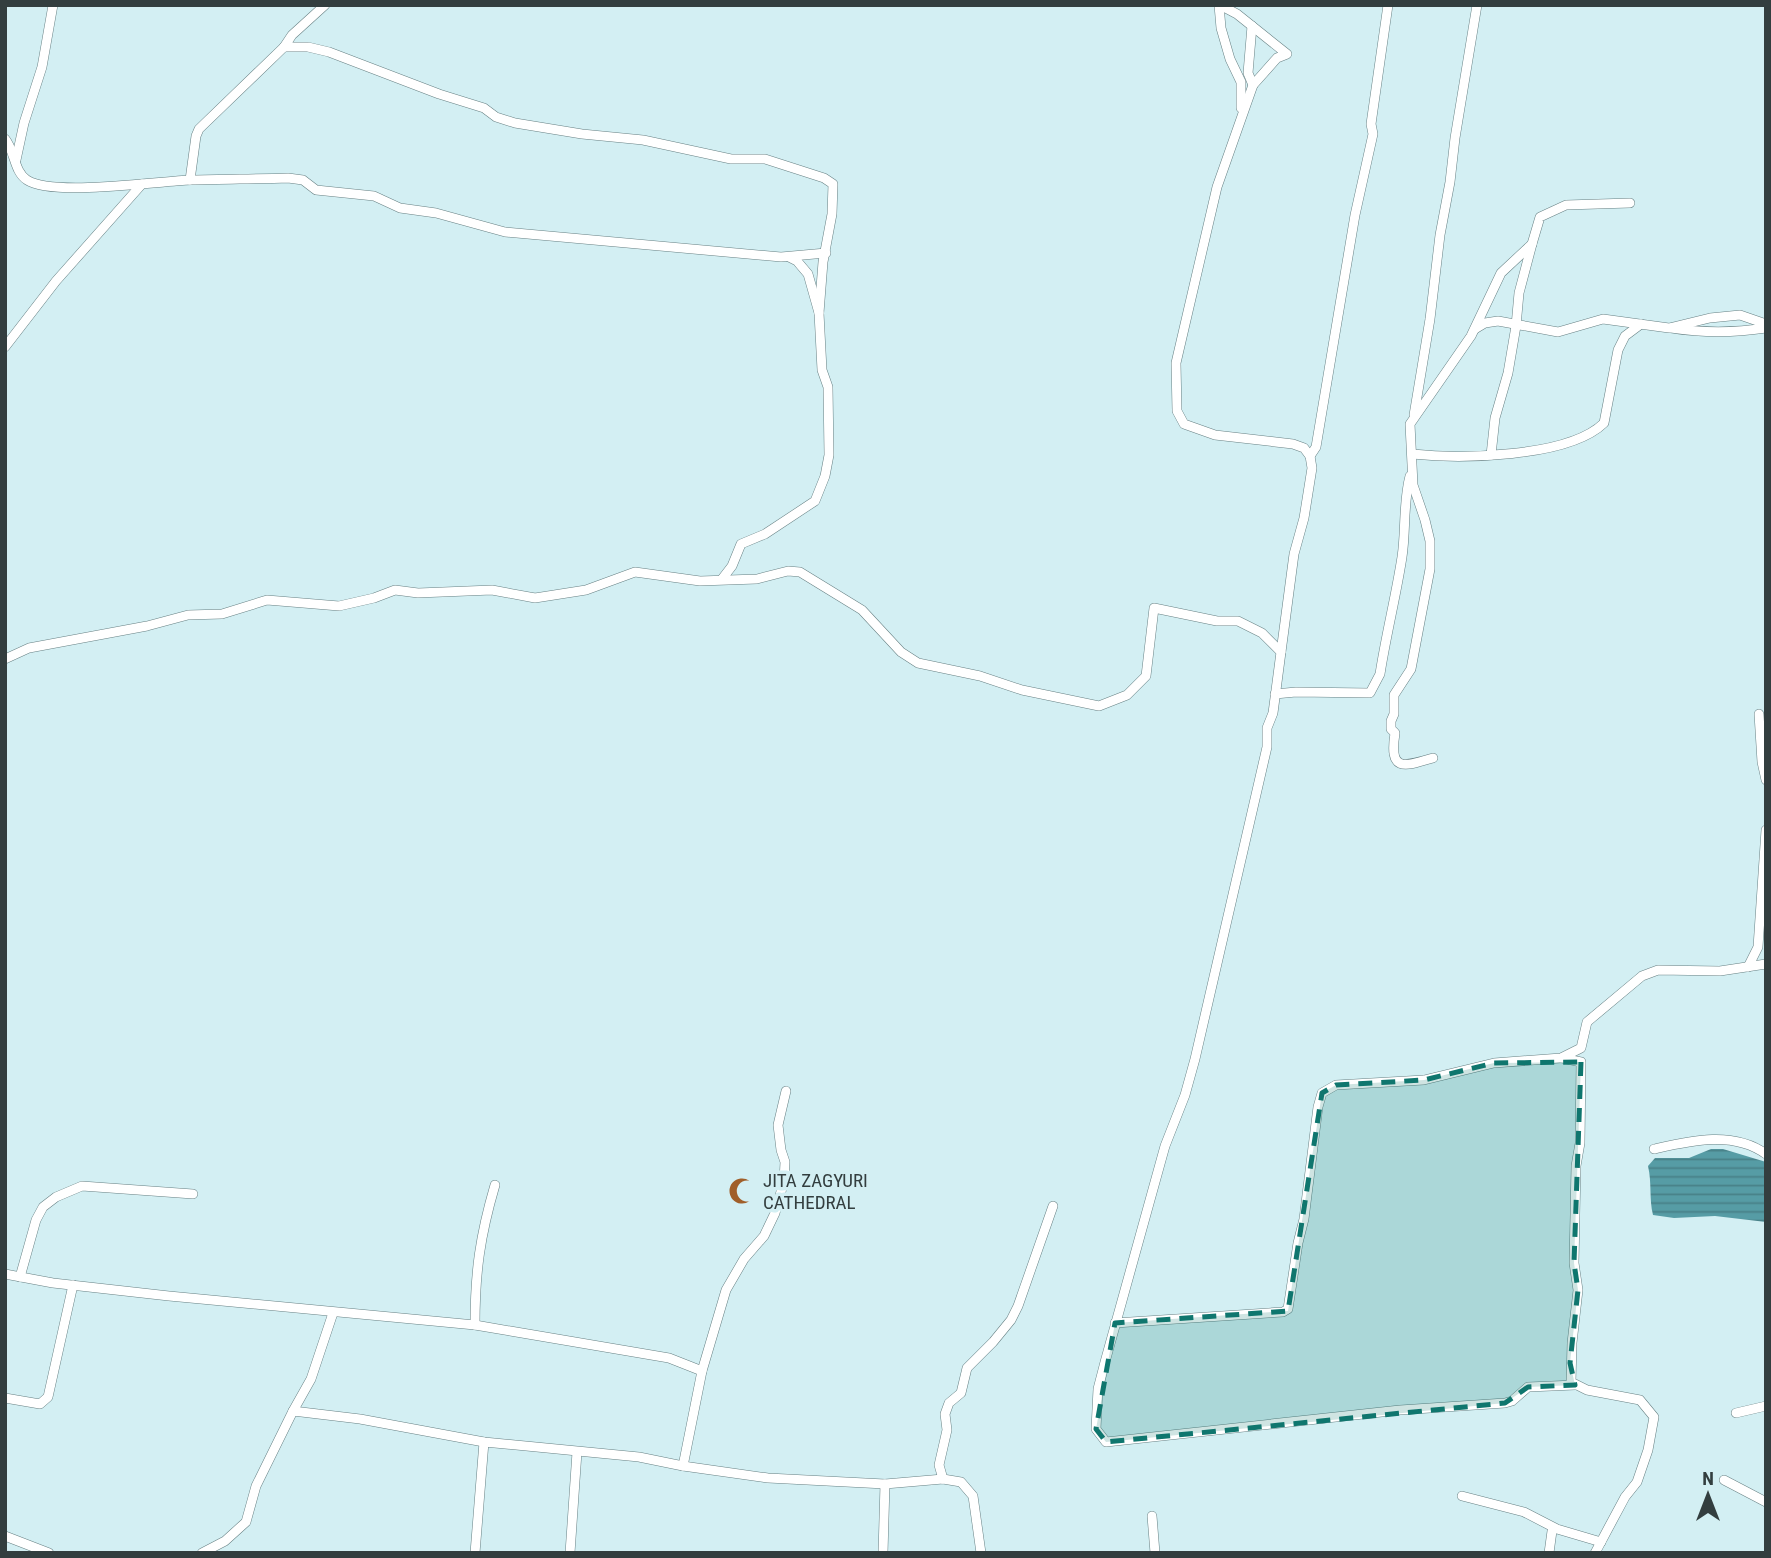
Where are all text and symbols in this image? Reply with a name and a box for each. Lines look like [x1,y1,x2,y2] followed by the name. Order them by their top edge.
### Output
[763,1169,868,1214] place label: JITA ZAGYURI CATHEDRAL
[727,1176,757,1206] mosque icon: JITA ZAGYURI CATHEDRAL
[1673,1460,1743,1530] north arrow
[1702,1467,1714,1490] text: N

